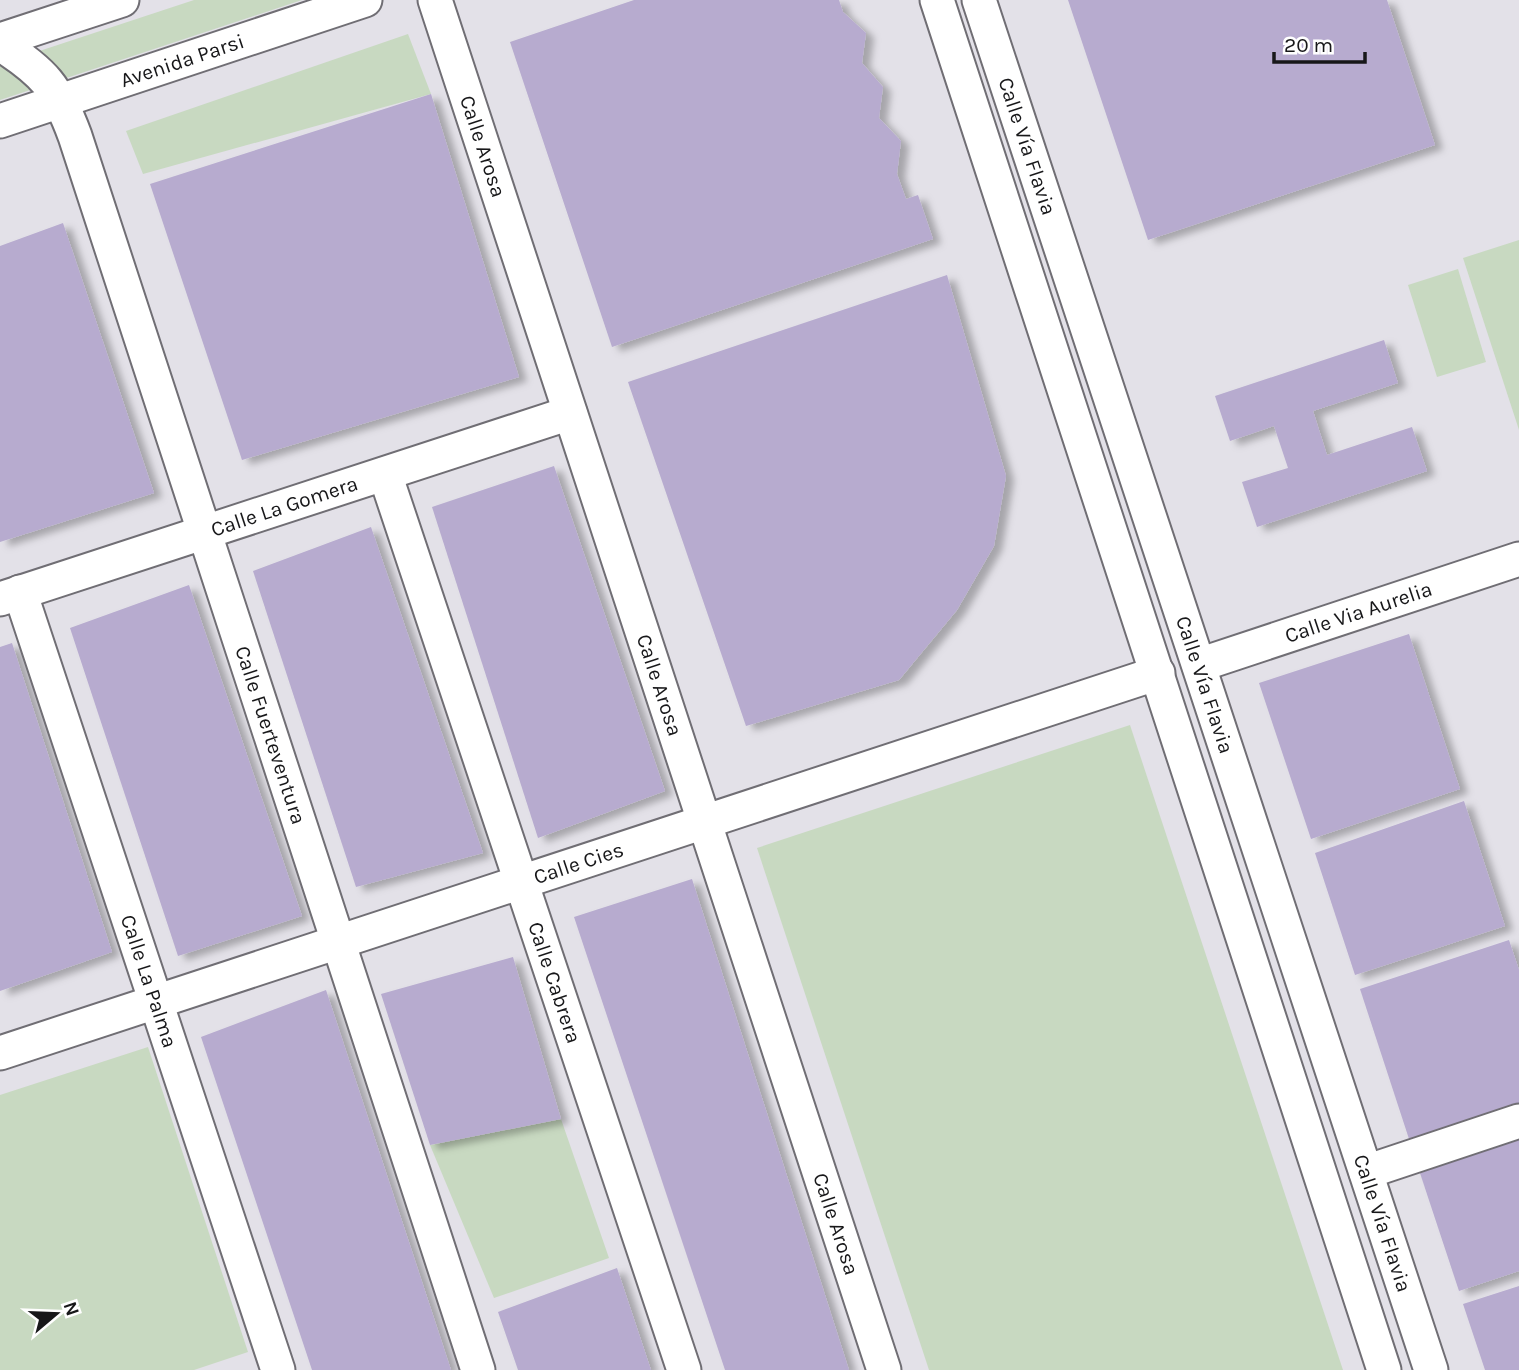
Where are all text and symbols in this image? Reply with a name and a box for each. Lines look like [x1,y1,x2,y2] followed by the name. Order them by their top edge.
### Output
[1274,21,1365,65] scale bar
[117,29,247,92] street label: Avenida Parsi
[1284,33,1333,57] text: 20 m
[993,74,1061,218] street label: Calle Vía Flavia
[455,92,511,200] street label: Calle Arosa
[208,471,361,541] street label: Calle La Gomera
[1282,577,1435,648] street label: Calle Via Aurelia
[1171,613,1239,757] street label: Calle Vía Flavia
[632,631,687,739] street label: Calle Arosa
[230,643,311,827] street label: Calle Fuerteventura
[531,837,627,889] street label: Calle Cies
[116,912,182,1051] street label: Calle La Palma
[523,919,586,1046] street label: Calle Cabrera
[1349,1151,1416,1295] street label: Calle Vía Flavia
[808,1170,864,1278] street label: Calle Arosa
[21,1279,91,1349] north arrow
[59,1299,84,1319] text: N

